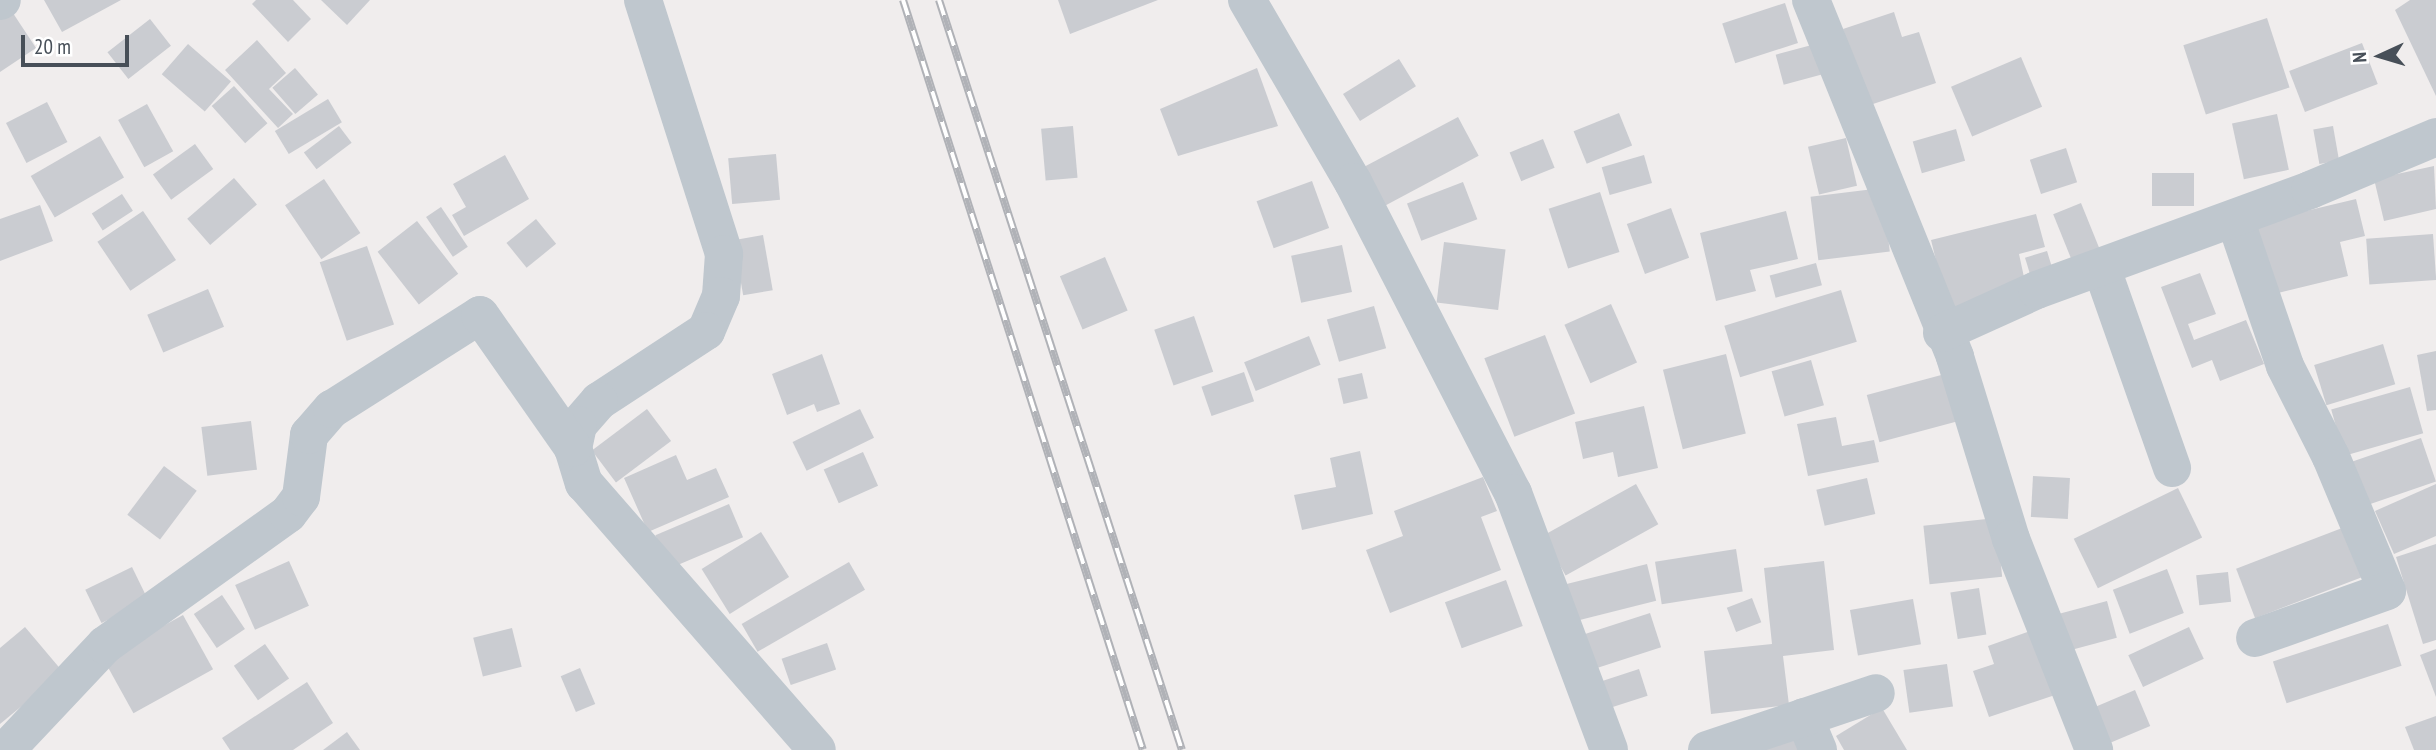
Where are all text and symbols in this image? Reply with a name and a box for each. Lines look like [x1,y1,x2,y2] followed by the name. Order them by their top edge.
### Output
[24,21,133,65] scale bar
[2345,21,2415,91] north arrow
[34,33,71,60] text: 20 m
[2347,52,2371,63] text: N

